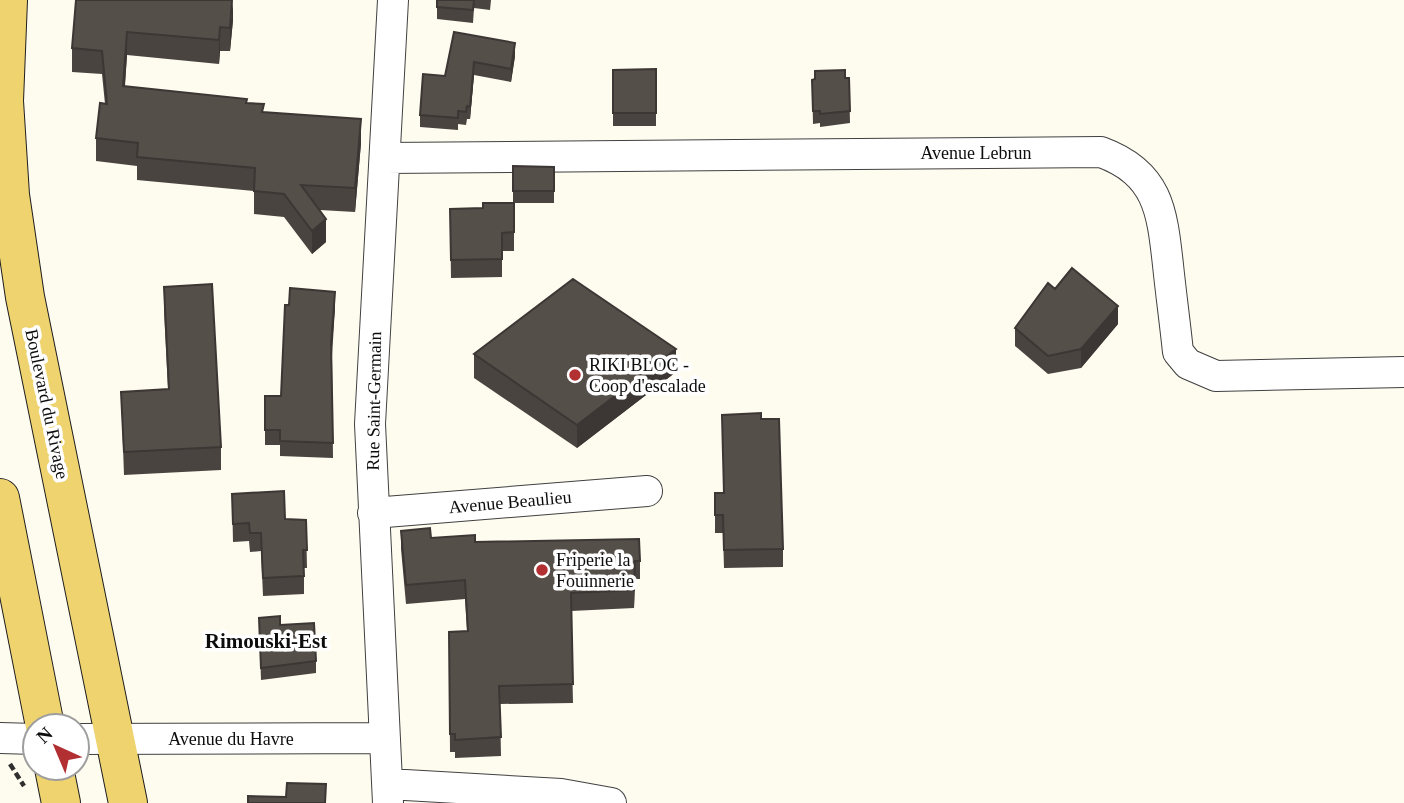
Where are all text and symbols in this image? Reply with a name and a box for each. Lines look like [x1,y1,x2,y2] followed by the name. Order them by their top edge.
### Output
[920,143,1032,163] street label: Avenue Lebrun
[21,327,73,481] street label: Boulevard du Rivage
[363,331,385,471] street label: Rue Saint-Germain
[589,355,706,396] place label: RIKI BLOC - Coop d'escalade
[567,367,583,383] marker: RIKI BLOC - Coop d'escalade
[448,487,572,517] street label: Avenue Beaulieu
[556,550,634,591] place label: Friperie la Fouinnerie
[534,562,550,578] marker: Friperie la Fouinnerie
[205,629,327,653] district label: Rimouski-Est
[21,712,91,782] north arrow
[32,723,57,747] text: N
[168,729,294,749] street label: Avenue du Havre

